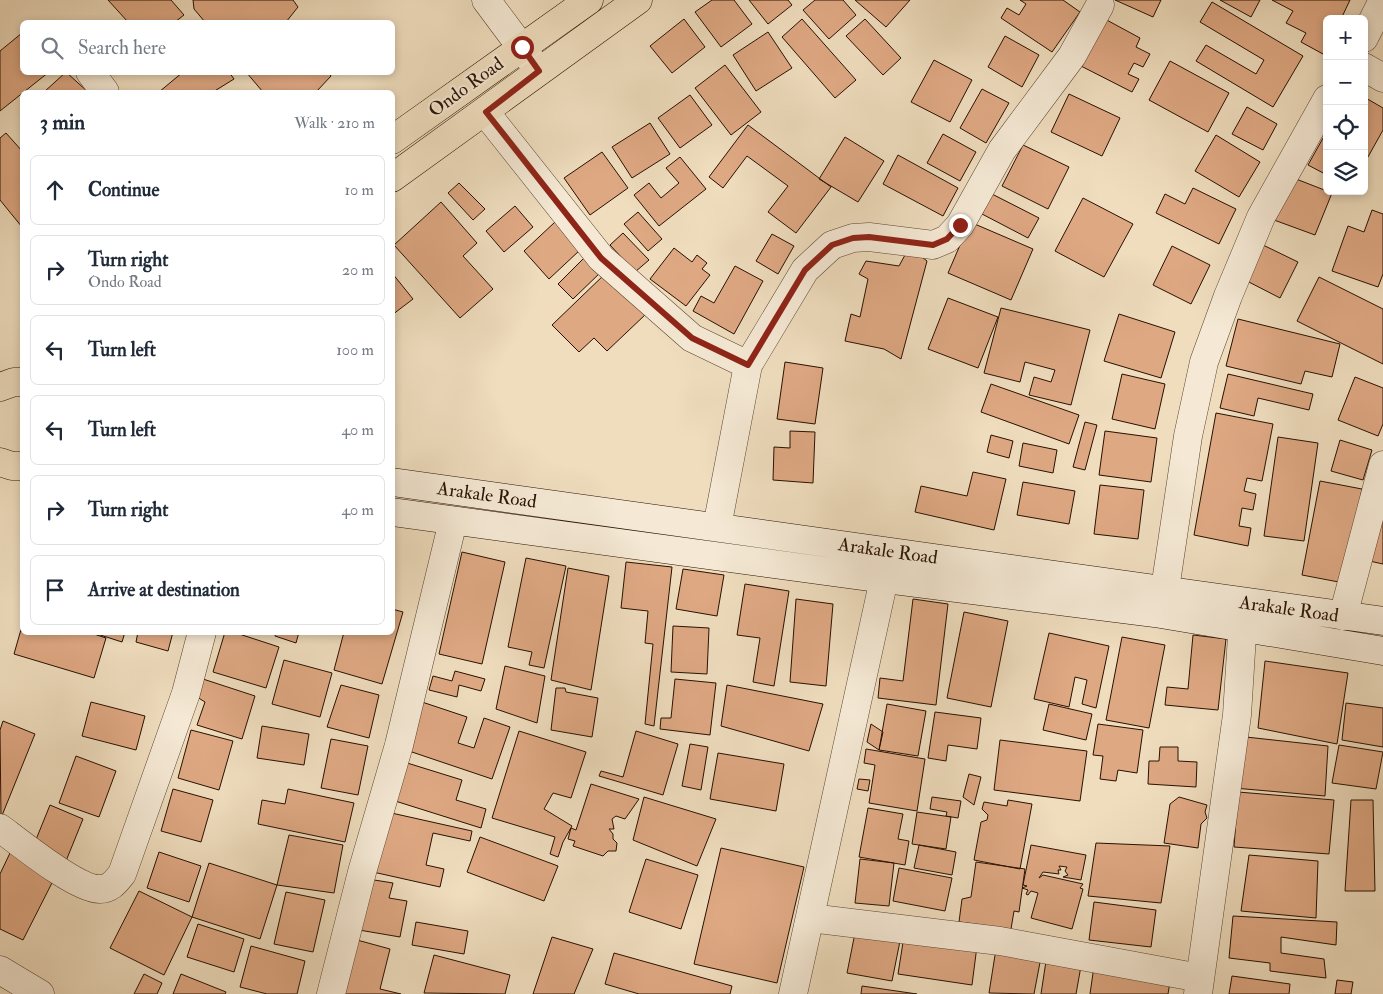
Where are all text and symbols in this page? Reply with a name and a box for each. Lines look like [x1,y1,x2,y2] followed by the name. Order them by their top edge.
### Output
[1323,15,1368,195] map controls
[1323,15,1368,60] button: +
[20,20,395,75] search box
[38,34,66,62] icon: search
[78,36,166,60] text: Search here
[511,36,534,59] route start
[424,51,509,122] street label: Ondo Road
[1323,60,1368,105] button: −
[1323,105,1368,150] button: locate
[40,109,85,136] text: 3 min
[294,113,375,133] text: Walk · 210 m
[1323,150,1368,195] button: layers
[41,176,69,204] icon: ahead
[88,178,159,202] text: Continue
[344,180,374,200] text: 10 m
[949,214,972,237] route end
[88,248,168,272] text: Turn right
[41,256,69,284] icon: right
[342,260,374,280] text: 20 m
[88,272,162,292] text: Ondo Road
[41,336,69,364] icon: left
[88,338,156,362] text: Turn left
[336,340,374,360] text: 100 m
[41,416,69,444] icon: left
[88,418,156,442] text: Turn left
[341,420,374,440] text: 40 m
[435,476,539,514] street label: Arakale Road
[41,496,69,524] icon: right
[88,498,168,522] text: Turn right
[341,500,374,520] text: 40 m
[836,532,940,570] street label: Arakale Road
[41,576,69,604] icon: arrive
[88,578,240,602] text: Arrive at destination
[1237,590,1341,628] street label: Arakale Road

